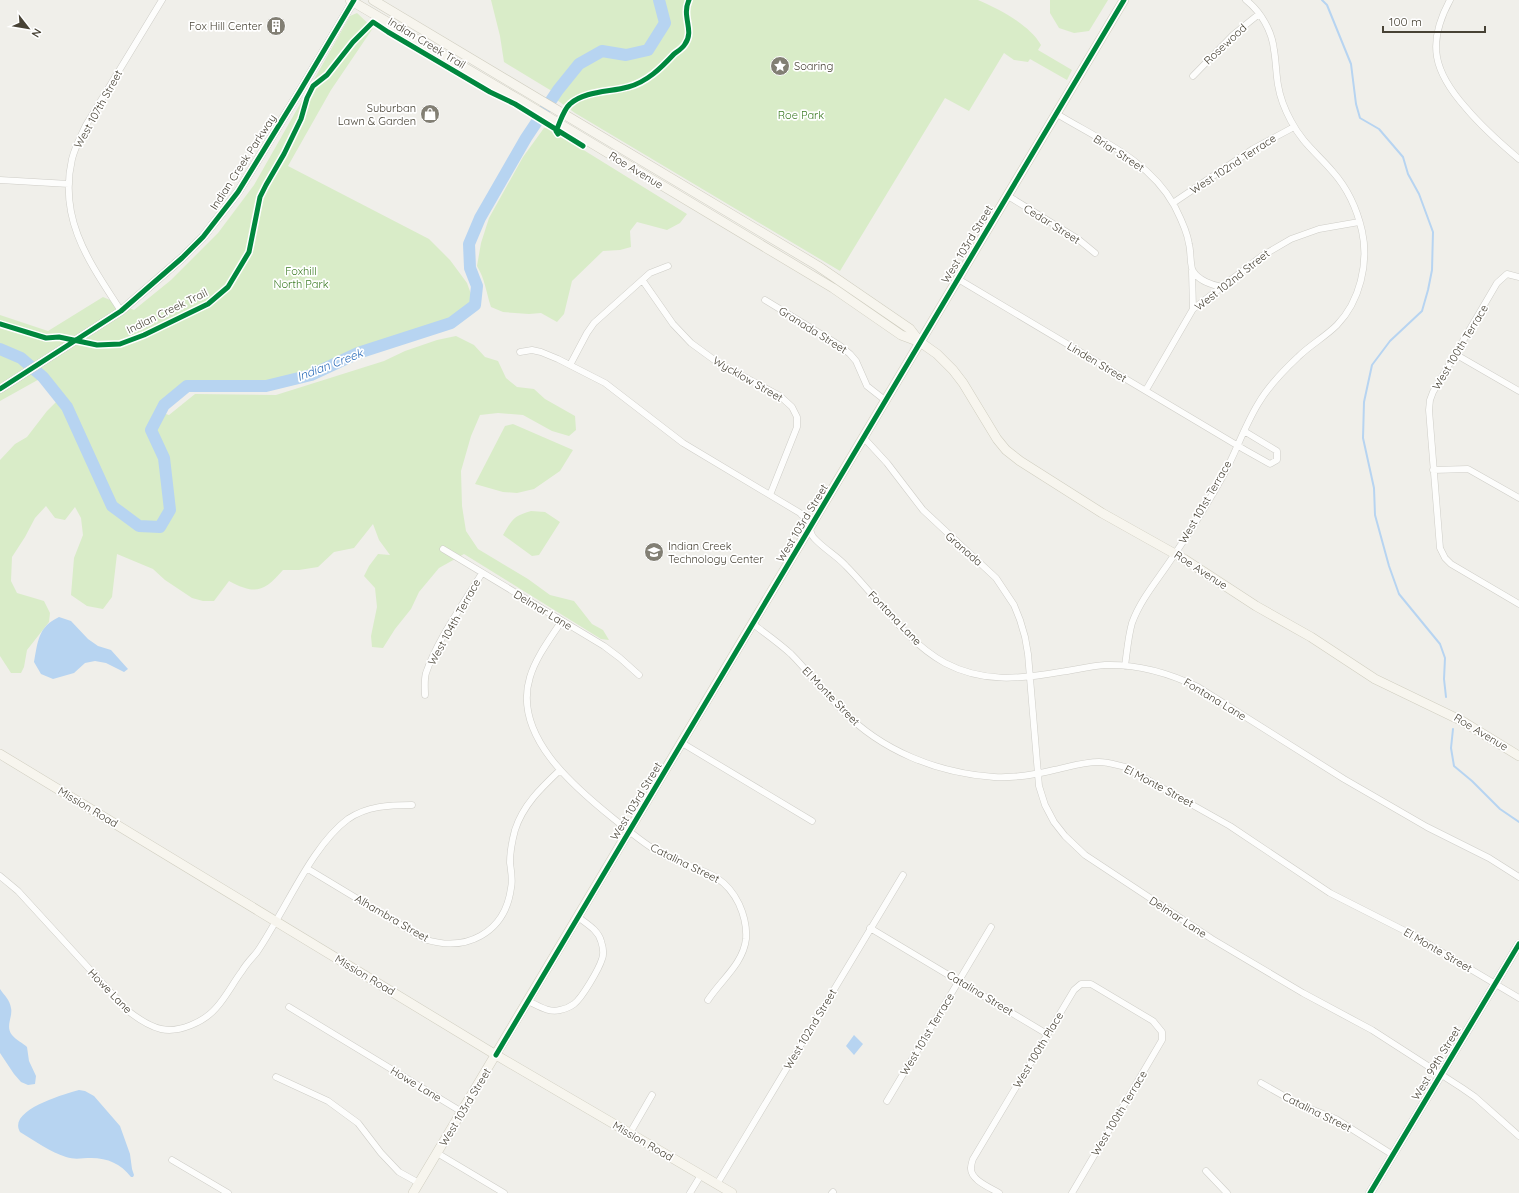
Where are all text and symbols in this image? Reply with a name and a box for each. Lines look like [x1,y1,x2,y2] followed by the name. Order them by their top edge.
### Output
[8,8,48,48] north arrow
[1383,8,1485,34] scale bar
[386,14,468,72] street label: Indian Creek Trail
[1389,14,1422,29] text: 100 m
[265,15,287,37] building icon: Fox Hill Center
[189,19,263,33] place label: Fox Hill Center
[1201,21,1249,67] street label: Rosewood
[28,26,45,40] text: N
[769,55,791,77] place icon: Soaring
[794,59,833,73] place label: Soaring
[71,67,125,151] street label: West 107th Street
[338,101,416,128] place label: Suburban Lawn & Garden
[419,103,441,125] shop icon: Suburban Lawn & Garden
[778,108,824,122] park label: Roe Park
[207,112,279,212] street label: Indian Creek Parkway
[1091,131,1147,175] street label: Briar Street
[1187,131,1279,197] street label: West 102nd Terrace
[606,148,666,192] street label: Roe Avenue
[1021,201,1083,247] street label: Cedar Street
[938,202,996,286] street label: West 103rd Street
[1192,246,1273,314] street label: West 102nd Street
[273,264,329,291] park label: Foxhill North Park
[124,285,210,337] street label: Indian Creek Trail
[1429,302,1491,392] street label: West 100th Terrace
[776,303,850,357] street label: Granada Street
[1065,339,1129,385] street label: Linden Street
[295,345,366,384] water label: Indian Creek
[710,353,786,405] street label: Wycklow Street
[1176,458,1234,546] street label: West 101st Terrace
[773,481,831,565] street label: West 103rd Street
[943,529,985,569] street label: Granada
[668,539,764,566] place label: Indian Creek Technology Center
[643,541,665,563] school or university icon: Indian Creek Technology Center
[1172,548,1230,592] street label: Roe Avenue
[425,576,483,668] street label: West 104th Terrace
[511,587,575,633] street label: Delmar Lane
[865,588,925,648] street label: Fontana Lane
[799,663,863,729] street label: El Monte Street
[1181,675,1249,723] street label: Fontana Lane
[1451,710,1511,754] street label: Roe Avenue
[607,759,665,843] street label: West 103rd Street
[1122,762,1196,810] street label: El Monte Street
[55,784,121,830] street label: Mission Road
[648,840,722,886] street label: Catalina Street
[353,891,432,945] street label: Alhambra Street
[1147,893,1209,941] street label: Delmar Lane
[1401,925,1475,975] street label: El Monte Street
[332,952,398,998] street label: Mission Road
[85,966,135,1016] street label: Howe Lane
[944,968,1016,1019] street label: Catalina Street
[780,986,840,1072] street label: West 102nd Street
[897,990,957,1078] street label: West 101st Terrace
[1010,1009,1066,1091] street label: West 100th Place
[1408,1023,1464,1103] street label: West 99th Street
[388,1063,444,1105] street label: Howe Lane
[436,1065,494,1149] street label: West 103rd Street
[1088,1068,1150,1158] street label: West 100th Terrace
[1280,1089,1354,1135] street label: Catalina Street
[610,1118,676,1164] street label: Mission Road

